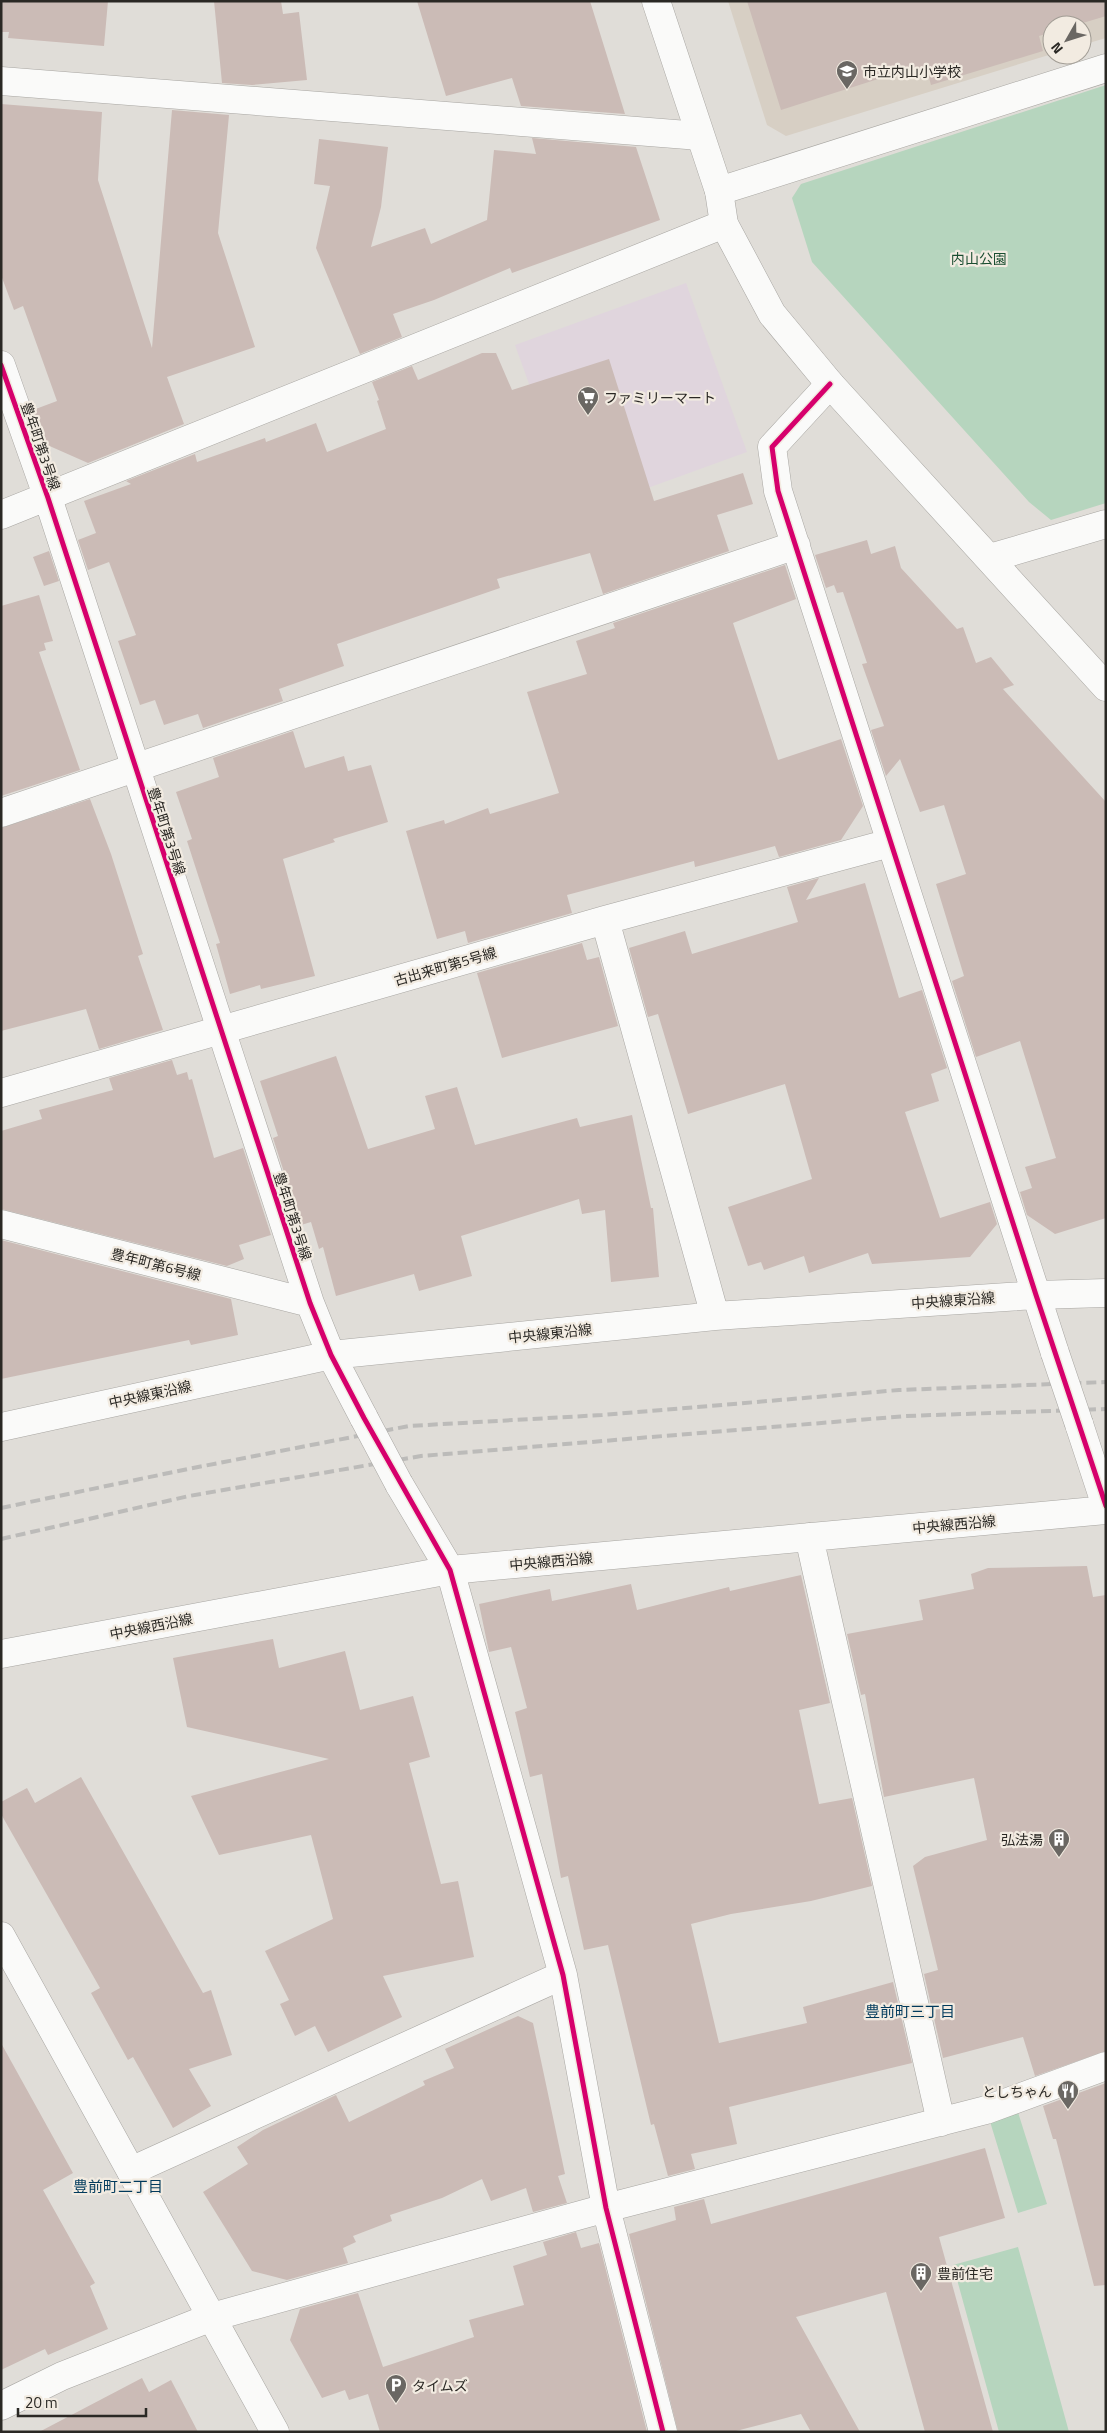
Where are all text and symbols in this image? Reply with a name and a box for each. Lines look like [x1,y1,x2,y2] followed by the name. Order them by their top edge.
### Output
[1042,15,1092,65] north arrow
[1045,38,1068,59] text: N
[835,59,859,90] school or university icon: 市立内山小学校
[863,61,961,82] place label: 市立内山小学校
[951,248,1007,269] park label: 内山公園
[576,385,600,416] supermarket icon: ファミリーマート
[604,387,716,408] place label: ファミリーマート
[16,399,66,493] street label: 豊年町第3号線
[143,784,191,878] street label: 豊年町第3号線
[391,941,499,991] street label: 古出来町第5号線
[269,1169,317,1263] street label: 豊年町第3号線
[109,1243,203,1285] street label: 豊年町第6号線
[910,1287,996,1313] street label: 中央線東沿線
[507,1318,593,1348] street label: 中央線東沿線
[107,1375,193,1413] street label: 中央線東沿線
[911,1510,997,1538] street label: 中央線西沿線
[508,1547,594,1575] street label: 中央線西沿線
[108,1608,194,1644] street label: 中央線西沿線
[1047,1827,1071,1858] building icon: 弘法湯
[1001,1829,1043,1850] place label: 弘法湯
[865,2000,955,2023] district label: 豊前町三丁目
[1056,2079,1080,2110] restaurant icon: としちゃん
[982,2081,1052,2102] place label: としちゃん
[73,2175,163,2198] district label: 豊前町二丁目
[909,2261,933,2292] building icon: 豊前住宅
[937,2263,993,2284] place label: 豊前住宅
[384,2373,408,2404] parking icon: タイムズ
[412,2375,468,2396] place label: タイムズ
[18,2386,145,2418] scale bar
[25,2391,58,2414] text: 20 m

